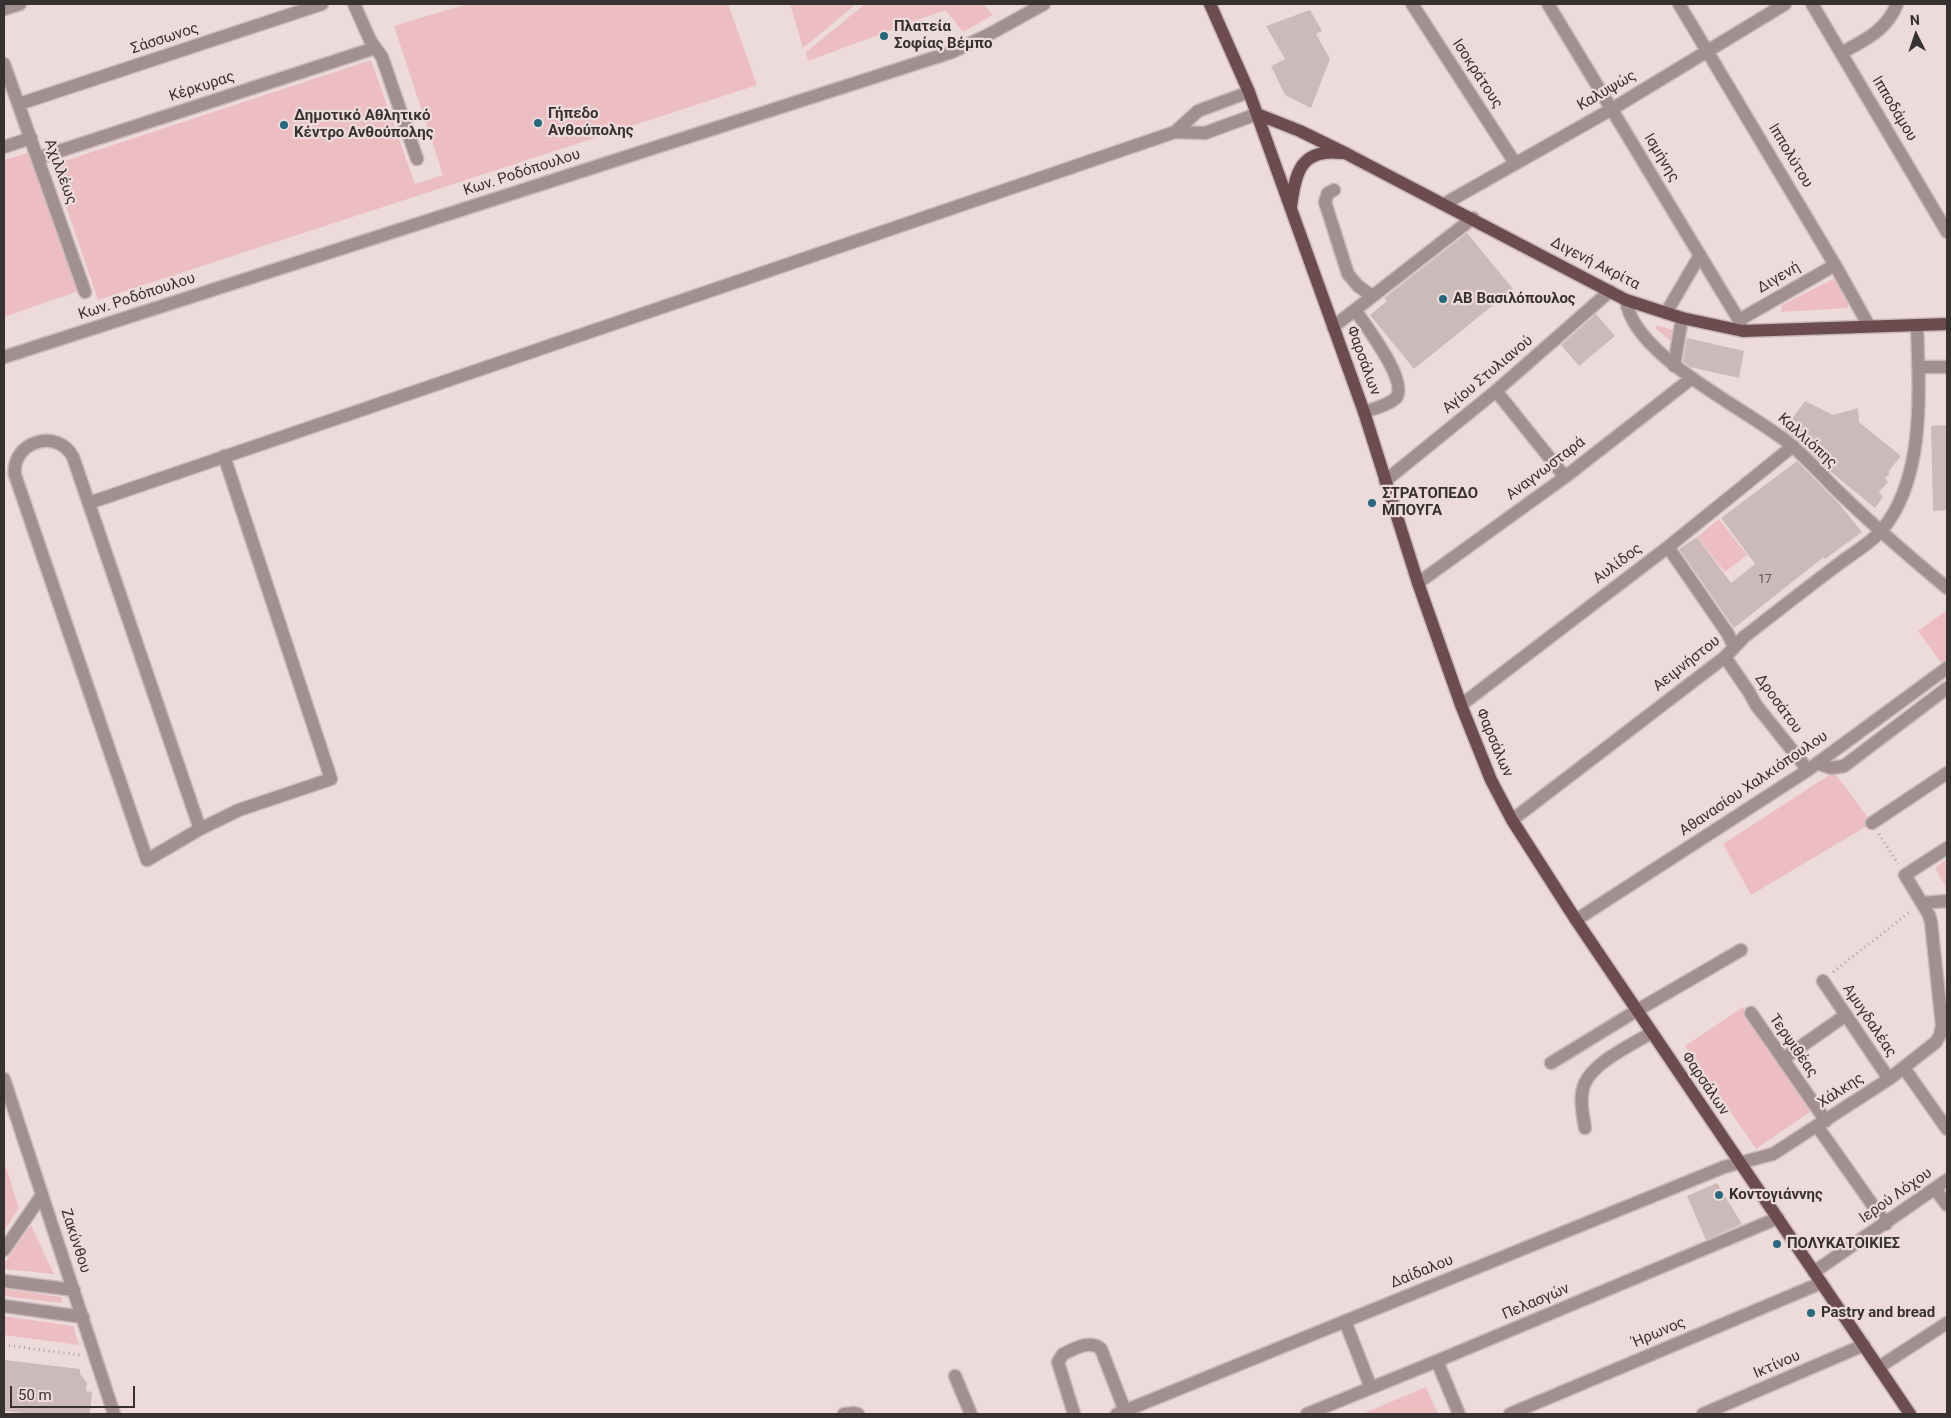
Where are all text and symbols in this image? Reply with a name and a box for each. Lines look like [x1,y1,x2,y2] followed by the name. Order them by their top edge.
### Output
[1891,10,1941,60] north arrow
[1909,12,1920,28] text: N
[894,18,992,53] place label: Πλατεία Σοφίας Βέμπο
[129,20,201,58] street label: Σάσσωνος
[878,30,890,42] marker: Πλατεία Σοφίας Βέμπο
[1448,36,1506,112] street label: Ισοκράτους
[1574,67,1640,115] street label: Καλυψώς
[167,68,237,106] street label: Κέρκυρας
[1868,73,1920,145] street label: Ιπποδάμου
[548,105,633,140] place label: Γήπεδο Ανθούπολης
[294,107,433,142] place label: Δημοτικό Αθλητικό Κέντρο Ανθούπολης
[532,117,544,129] marker: Γήπεδο Ανθούπολης
[278,119,290,131] marker: Δημοτικό Αθλητικό Κέντρο Ανθούπολης
[1764,121,1816,191] street label: Ιππολύτου
[1640,130,1682,186] street label: Ισμήνης
[40,137,80,207] street label: Αχιλλέως
[461,146,583,200] street label: Κων. Ροδόπουλου
[1547,234,1643,294] street label: Διγενή Ακρίτα
[1754,259,1804,297] street label: Διγενή
[76,270,198,324] street label: Κων. Ροδόπουλου
[1453,290,1576,308] place label: ΑΒ Βασιλόπουλος
[1437,293,1449,305] marker: ΑΒ Βασιλόπουλος
[1342,324,1384,398] street label: Φαρσάλων
[1439,332,1537,418] street label: Αγίου Στυλιανού
[1774,410,1840,472] street label: Καλλιόπης
[1503,434,1589,504] street label: Αναγνωσταρά
[1382,485,1478,520] place label: ΣΤΡΑΤΟΠΕΔΟ ΜΠΟΥΓΑ
[1366,497,1378,509] marker: ΣΤΡΑΤΟΠΕΔΟ ΜΠΟΥΓΑ
[1590,540,1646,588] street label: Αυλίδος
[1758,573,1772,587] house number: 17
[1650,632,1724,696] street label: Αειμνήστου
[1750,671,1806,737] street label: Δροσάτου
[1472,706,1516,780] street label: Φαρσάλων
[1676,728,1832,840] street label: Αθανασίου Χαλκιόπουλου
[1838,981,1900,1061] street label: Αμυγδαλέας
[1765,1011,1821,1081] street label: Τερψιθέας
[1677,1049,1733,1119] street label: Φαρσάλων
[1815,1070,1867,1112] street label: Χάλκης
[1856,1164,1936,1228] street label: Ιερού Λόχου
[1729,1186,1823,1204] place label: Κοντογιάννης
[1713,1189,1725,1201] marker: Κοντογιάννης
[56,1207,94,1275] street label: Ζακύνθου
[1787,1235,1900,1253] place label: ΠΟΛΥΚΑΤΟΙΚΙΕΣ
[1771,1238,1783,1250] marker: ΠΟΛΥΚΑΤΟΙΚΙΕΣ
[1388,1251,1456,1293] street label: Δαίδαλου
[1500,1280,1572,1324] street label: Πελασγών
[1821,1304,1935,1322] place label: Pastry and bread
[1805,1307,1817,1319] marker: Pastry and bread
[1630,1314,1688,1352] street label: Ήρωνος
[1751,1347,1803,1383] street label: Ικτίνου
[12,1376,138,1408] scale bar
[18,1386,52,1404] text: 50 m

